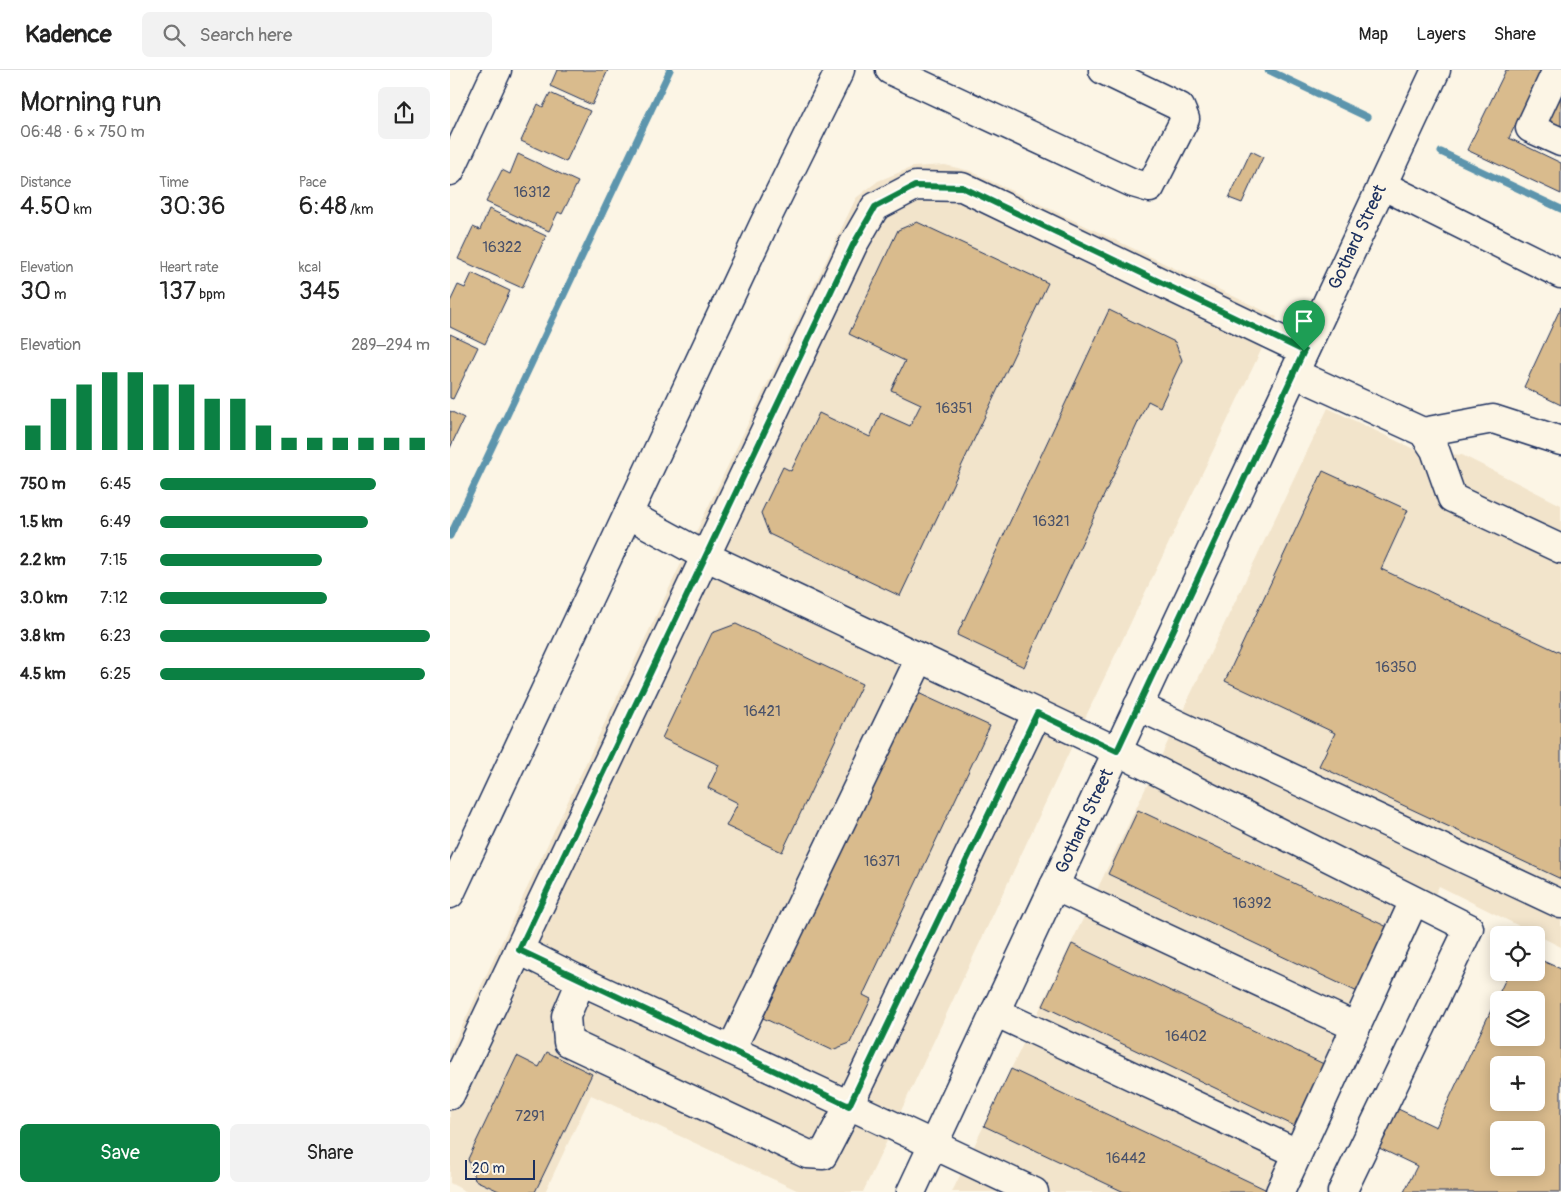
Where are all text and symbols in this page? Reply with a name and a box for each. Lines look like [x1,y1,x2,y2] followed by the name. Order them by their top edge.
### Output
[142,12,492,57] search box
[25,20,112,49] text: Kadence
[160,21,188,49] icon: search
[200,23,292,47] text: Search here
[1359,23,1388,46] text: Map
[1416,23,1466,46] text: Layers
[1494,23,1536,46] text: Share
[20,85,162,120] text: Morning run
[378,87,430,139] button: share
[20,122,145,142] text: 06:48 · 6 × 750 m
[20,174,71,191] text: Distance
[159,174,189,191] text: Time
[299,174,326,191] text: Pace
[1323,180,1392,293] street label: Gothard Street
[513,183,551,202] house number: 16312
[20,191,71,222] text: 4.50
[159,191,226,222] text: 30:36
[299,191,347,222] text: 6:48
[71,201,92,218] text: km
[347,201,373,218] text: /km
[482,238,522,257] house number: 16322
[20,259,73,276] text: Elevation
[159,259,218,276] text: Heart rate
[299,259,321,276] text: kcal
[20,276,51,307] text: 30
[159,276,196,307] text: 137
[299,276,341,307] text: 345
[51,286,67,303] text: m
[196,286,225,303] text: bpm
[1283,300,1325,351] pin
[1290,307,1318,335] icon: arrive
[20,335,81,355] text: Elevation
[351,335,430,355] text: 289–294 m
[936,399,972,418] house number: 16351
[20,474,66,494] text: 750 m
[100,474,132,494] text: 6:45
[20,512,63,532] text: 1.5 km
[100,512,131,532] text: 6:49
[1032,512,1070,531] house number: 16321
[20,550,66,570] text: 2.2 km
[100,550,128,570] text: 7:15
[20,588,68,608] text: 3.0 km
[100,588,128,608] text: 7:12
[20,626,65,646] text: 3.8 km
[100,626,131,646] text: 6:23
[1375,658,1417,677] house number: 16350
[20,664,66,684] text: 4.5 km
[100,664,131,684] text: 6:25
[743,702,781,721] house number: 16421
[1050,764,1119,877] street label: Gothard Street
[864,852,900,871] house number: 16371
[1232,894,1272,913] house number: 16392
[1490,926,1545,1176] map controls
[1490,926,1545,981] button: locate
[1490,991,1545,1046] button: layers
[1165,1027,1207,1046] house number: 16402
[1490,1056,1545,1111] button: +
[515,1107,545,1126] house number: 7291
[1490,1121,1545,1176] button: −
[20,1124,220,1182] button: Save
[230,1124,430,1182] button: Share
[1106,1149,1146,1168] house number: 16442
[465,1157,535,1180] scale bar
[472,1160,505,1177] text: 20 m

